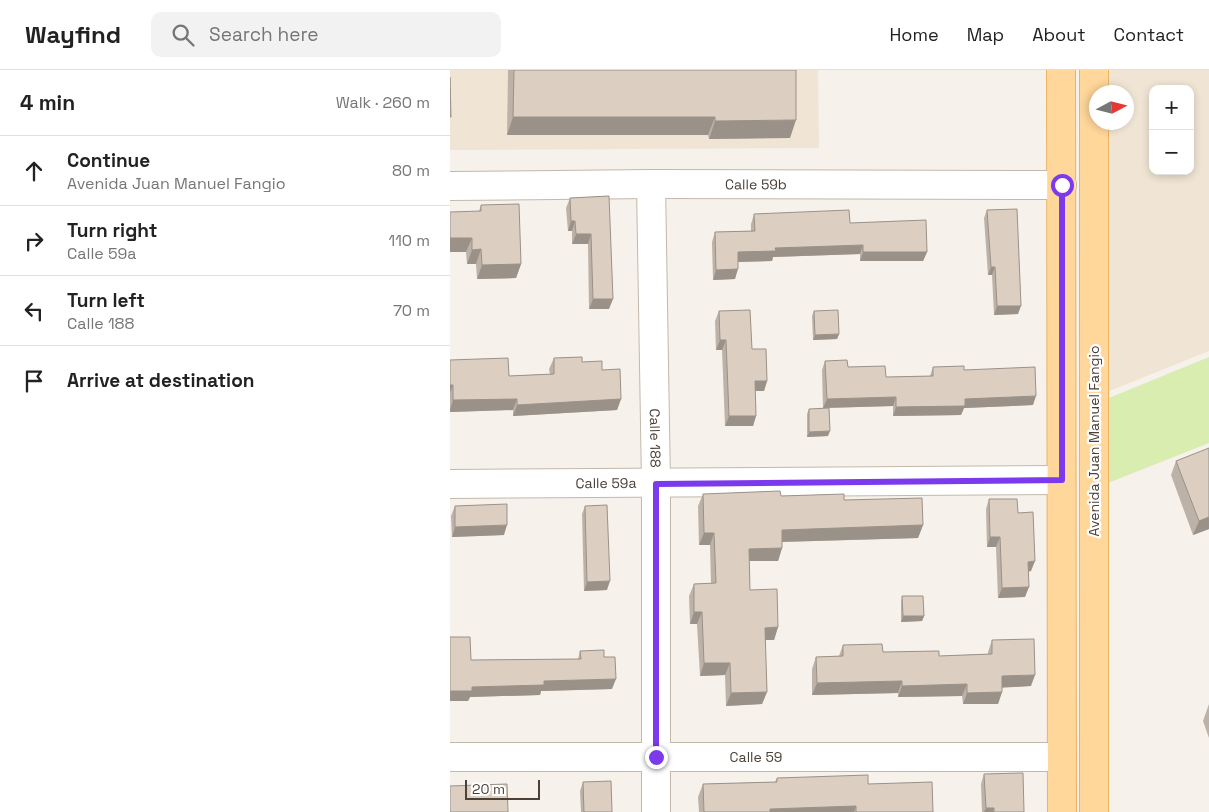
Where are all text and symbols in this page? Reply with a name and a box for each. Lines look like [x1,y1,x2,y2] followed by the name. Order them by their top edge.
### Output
[151,12,501,57] search box
[25,19,121,50] text: Wayfind
[169,21,197,49] icon: search
[209,22,319,47] text: Search here
[890,23,939,46] text: Home
[967,23,1004,46] text: Map
[1032,23,1086,46] text: About
[1114,23,1184,46] text: Contact
[1089,85,1134,130] north arrow
[1149,85,1194,175] map controls
[1149,85,1194,130] button: +
[20,89,75,116] text: 4 min
[336,92,430,113] text: Walk · 260 m
[1149,130,1194,175] button: −
[67,148,150,173] text: Continue
[20,157,48,185] icon: ahead
[392,160,430,181] text: 80 m
[67,173,286,194] text: Avenida Juan Manuel Fangio
[1051,174,1074,197] route start
[725,175,787,193] street label: Calle 59b
[67,218,157,243] text: Turn right
[20,227,48,255] icon: right
[388,230,430,251] text: 110 m
[67,243,136,264] text: Calle 59a
[67,288,145,313] text: Turn left
[20,297,48,325] icon: left
[393,300,430,321] text: 70 m
[67,313,135,334] text: Calle 188
[1085,345,1103,537] street label: Avenida Juan Manuel Fangio
[20,367,48,395] icon: arrive
[67,368,255,393] text: Arrive at destination
[646,408,665,468] street label: Calle 188
[576,474,636,492] street label: Calle 59a
[645,746,668,769] route end
[730,748,782,766] street label: Calle 59
[465,777,540,800] scale bar
[472,780,505,798] text: 20 m

